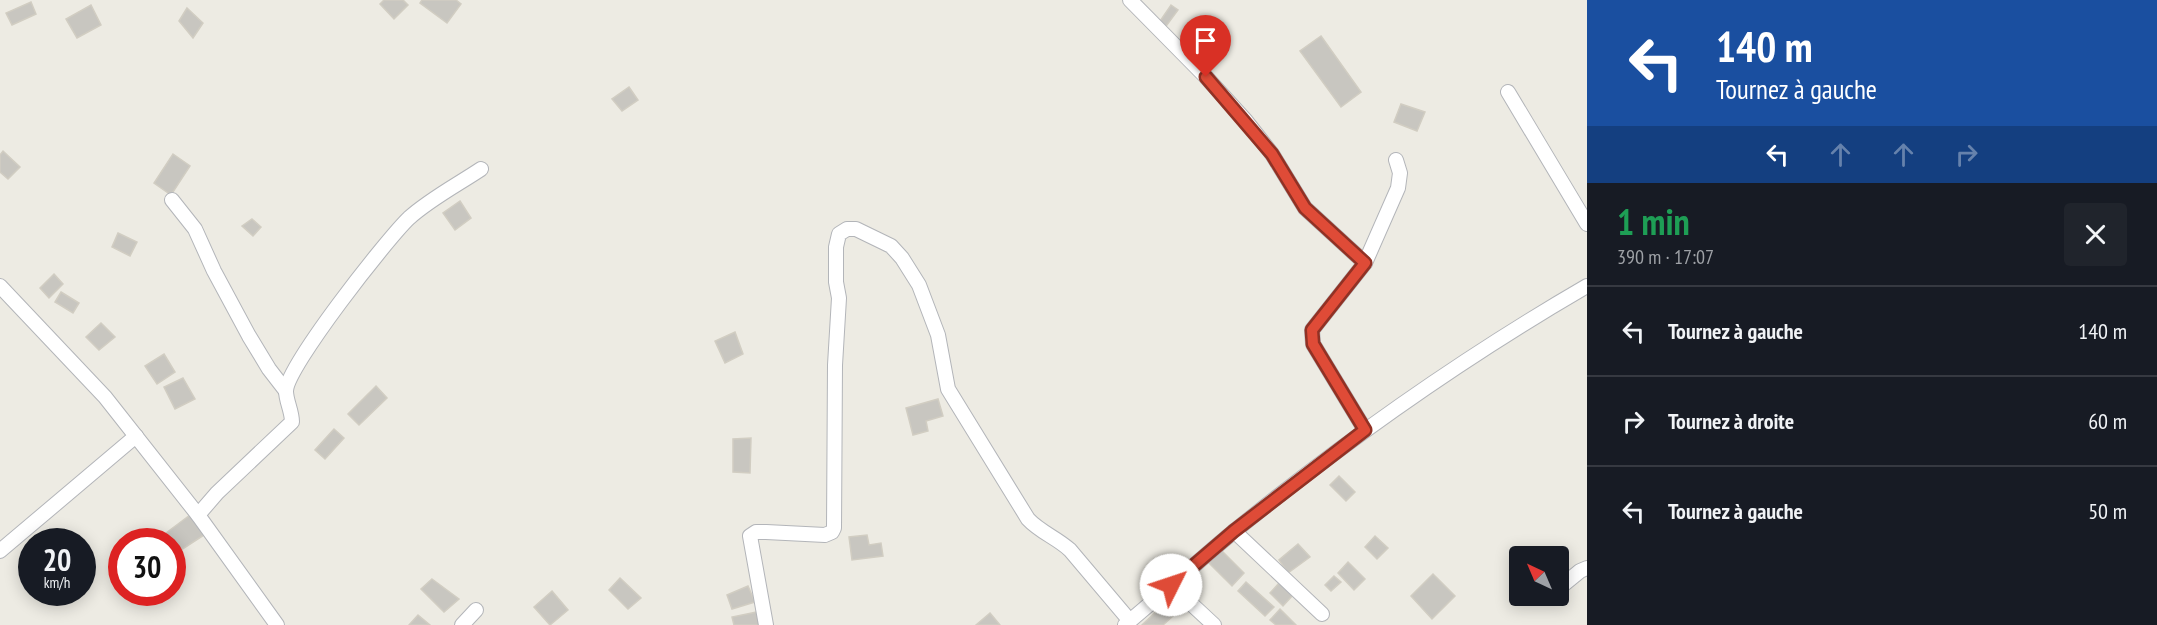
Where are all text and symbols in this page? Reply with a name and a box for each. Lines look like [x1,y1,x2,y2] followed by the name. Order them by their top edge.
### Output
[1180,15,1231,77] pin
[1716,19,1813,74] text: 140 m
[1189,24,1222,57] icon: arrive
[1617,24,1695,102] icon: left
[1716,72,1877,106] text: Tournez à gauche
[1761,138,1794,171] icon: left
[1824,138,1857,171] icon: ahead
[1887,138,1920,171] icon: ahead
[1950,138,1983,171] icon: right
[1617,198,1690,245] text: 1 min
[2064,203,2127,266] button: close
[1617,244,1714,270] text: 390 m · 17:07
[1617,315,1650,348] icon: left
[1668,317,1803,345] text: Tournez à gauche
[2078,317,2127,345] text: 140 m
[1617,405,1650,438] icon: right
[1668,407,1794,435] text: Tournez à droite
[2088,407,2127,435] text: 60 m
[1617,495,1650,528] icon: left
[1668,497,1803,525] text: Tournez à gauche
[2088,497,2127,525] text: 50 m
[108,528,186,606] speed limit sign: 30
[43,540,71,579] text: 20
[1509,546,1569,606] north arrow
[1509,546,1569,606] map controls
[1139,553,1203,617] position arrow
[44,573,70,592] text: km/h

